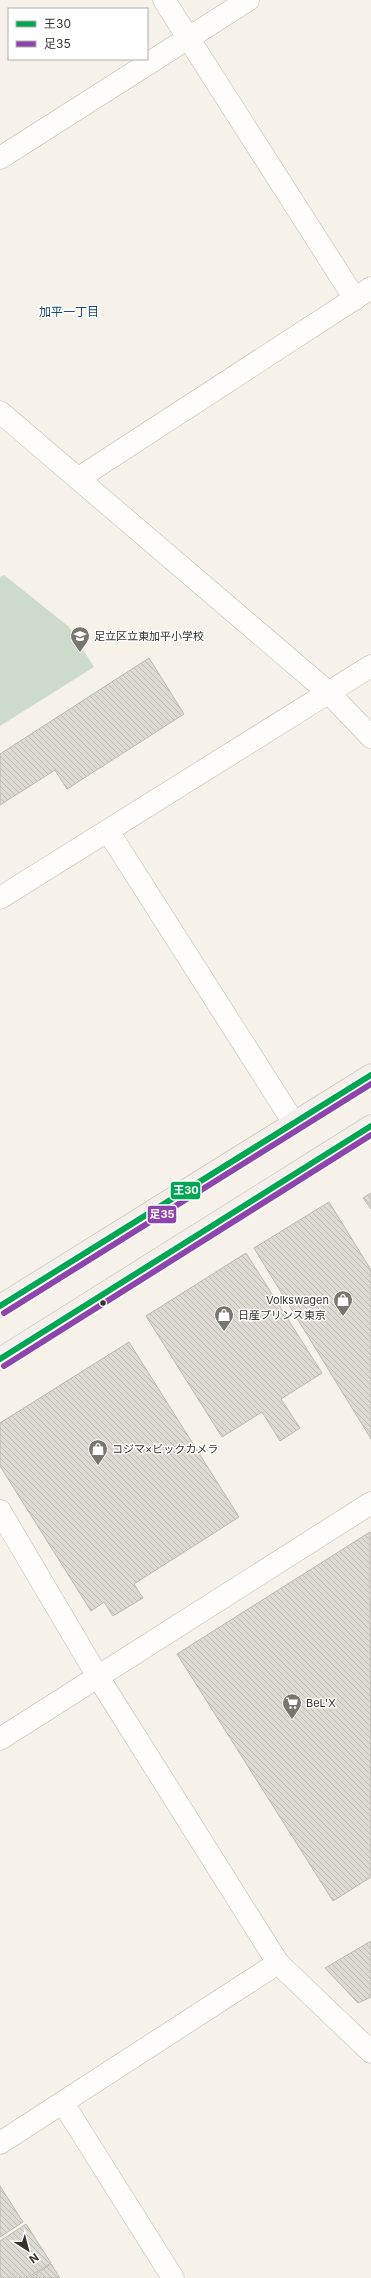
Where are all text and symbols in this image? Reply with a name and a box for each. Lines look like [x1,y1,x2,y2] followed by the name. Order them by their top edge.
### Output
[8,8,148,60] legend
[44,16,71,31] text: 王30
[44,36,71,51] text: 足35
[39,304,99,319] district label: 加平一丁目
[69,625,91,653] school or university icon: 足立区立東加平小学校
[94,629,204,643] place label: 足立区立東加平小学校
[170,1181,201,1200] line badge: 王30
[173,1183,199,1197] text: 王30
[147,1205,177,1224] line badge: 足35
[149,1207,175,1221] text: 足35
[332,1289,354,1317] shop icon: Volkswagen
[266,1293,329,1307] place label: Volkswagen
[98,1298,108,1308] unlabelled marker
[213,1304,235,1332] shop icon: 日産プリンス東京
[238,1308,326,1322] place label: 日産プリンス東京
[87,1438,109,1466] shop icon: コジマ×ビックカメラ
[112,1442,218,1456] place label: コジマ×ビックカメラ
[281,1692,303,1720] supermarket icon: BeL'X
[306,1696,336,1710] place label: BeL'X
[8,2230,48,2270] north arrow
[26,2250,41,2266] text: N

